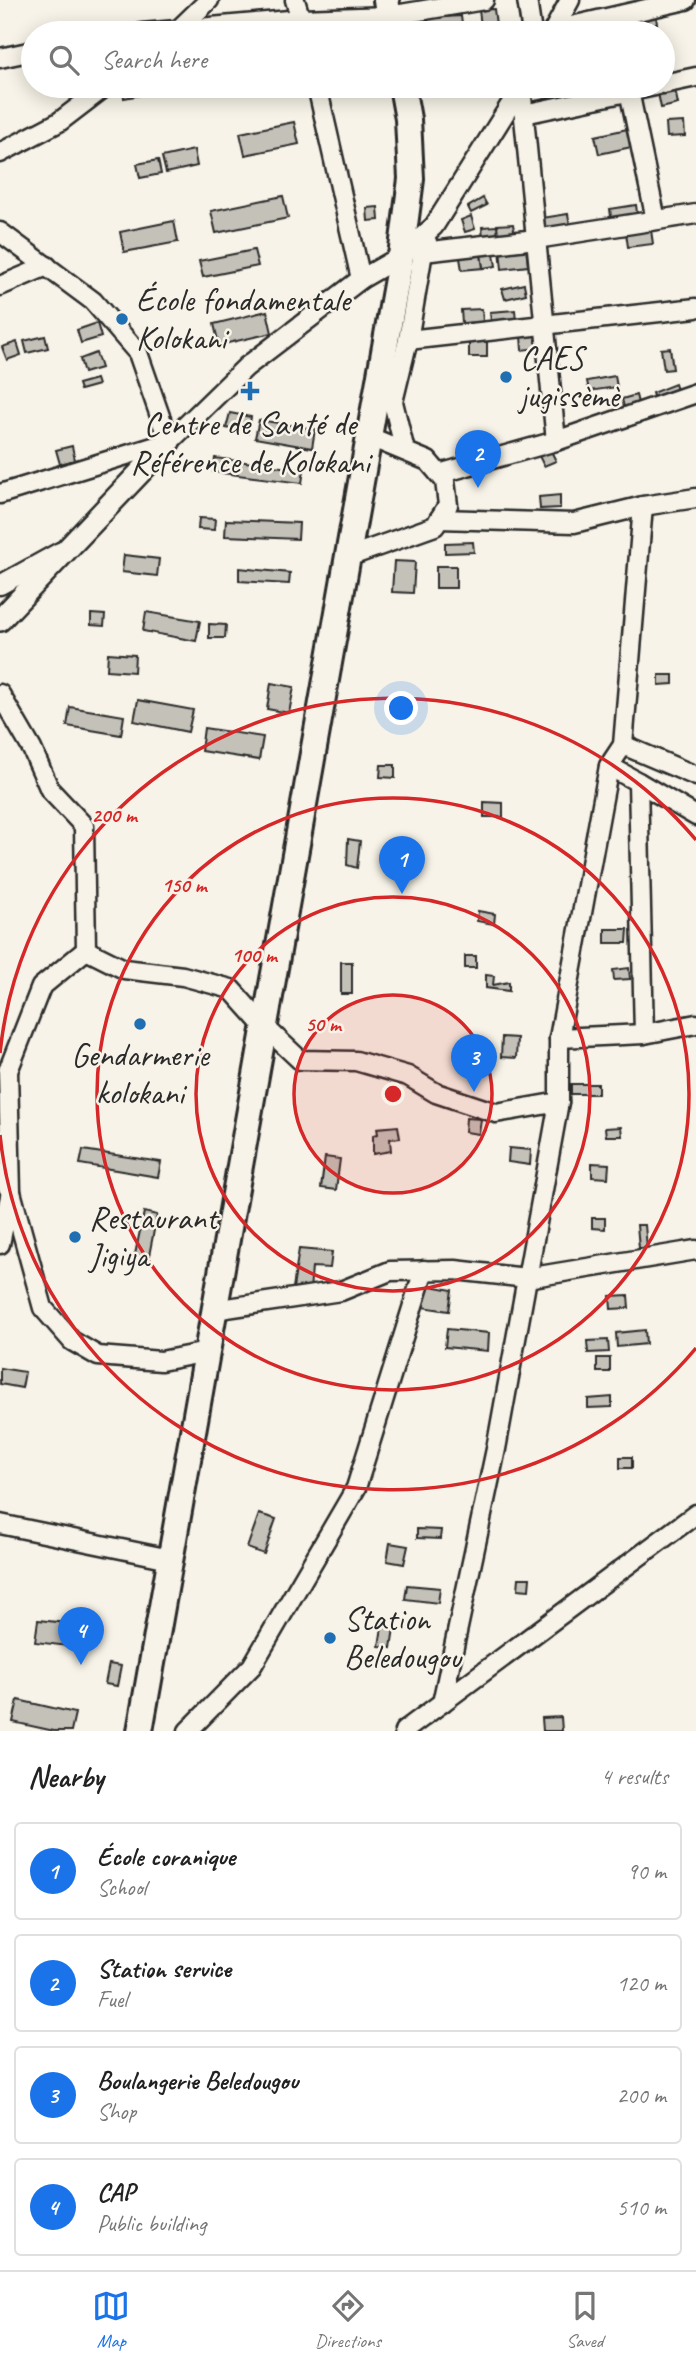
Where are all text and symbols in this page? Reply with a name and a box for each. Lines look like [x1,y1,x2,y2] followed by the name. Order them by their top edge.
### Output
[21,21,675,98] search box
[45,41,83,79] icon: search
[101,43,207,76] text: Search here
[136,279,352,359] place label: École fondamentale Kolokani
[114,311,130,327] marker: École fondamentale Kolokani
[517,337,621,417] place label: CAES jugissèmè
[498,369,514,385] marker: CAES jugissèmè
[240,381,260,401] marker: Centre de Santé de Référence de Kolokani
[130,403,373,483] place label: Centre de Santé de Référence de Kolokani
[455,430,501,488] pin: 2
[384,691,418,725] your location
[91,802,139,828] text: 200 m
[379,836,425,894] pin: 1
[161,872,209,898] text: 150 m
[231,942,279,968] text: 100 m
[305,1011,343,1037] text: 50 m
[132,1016,148,1032] marker: Gendarmerie kolokani
[71,1034,211,1114] place label: Gendarmerie kolokani
[451,1034,497,1092] pin: 3
[381,1082,405,1106] centre of rings
[87,1197,220,1277] place label: Restaurant Jigiya
[67,1229,83,1245] marker: Restaurant Jigiya
[344,1598,463,1678] place label: Station Beledougou
[58,1607,104,1665] pin: 4
[322,1630,338,1646] marker: Station Beledougou
[28,1758,104,1796] text: Nearby
[601,1762,668,1791] text: 4 results
[97,1840,235,1873] text: École coranique
[48,1857,58,1886] text: 1
[627,1857,666,1886] text: 90 m
[97,1873,146,1902] text: School
[97,1952,231,1985] text: Station service
[48,1969,58,1998] text: 2
[617,1969,666,1998] text: 120 m
[97,1985,127,2014] text: Fuel
[97,2064,298,2097] text: Boulangerie Beledougou
[48,2081,58,2110] text: 3
[617,2081,666,2110] text: 200 m
[97,2097,136,2126] text: Shop
[97,2176,134,2209] text: CAP
[48,2193,58,2222] text: 4
[617,2193,666,2222] text: 510 m
[97,2209,206,2238] text: Public building
[92,2287,130,2353] tab: Map
[315,2287,381,2353] tab: Directions
[566,2287,604,2353] tab: Saved

